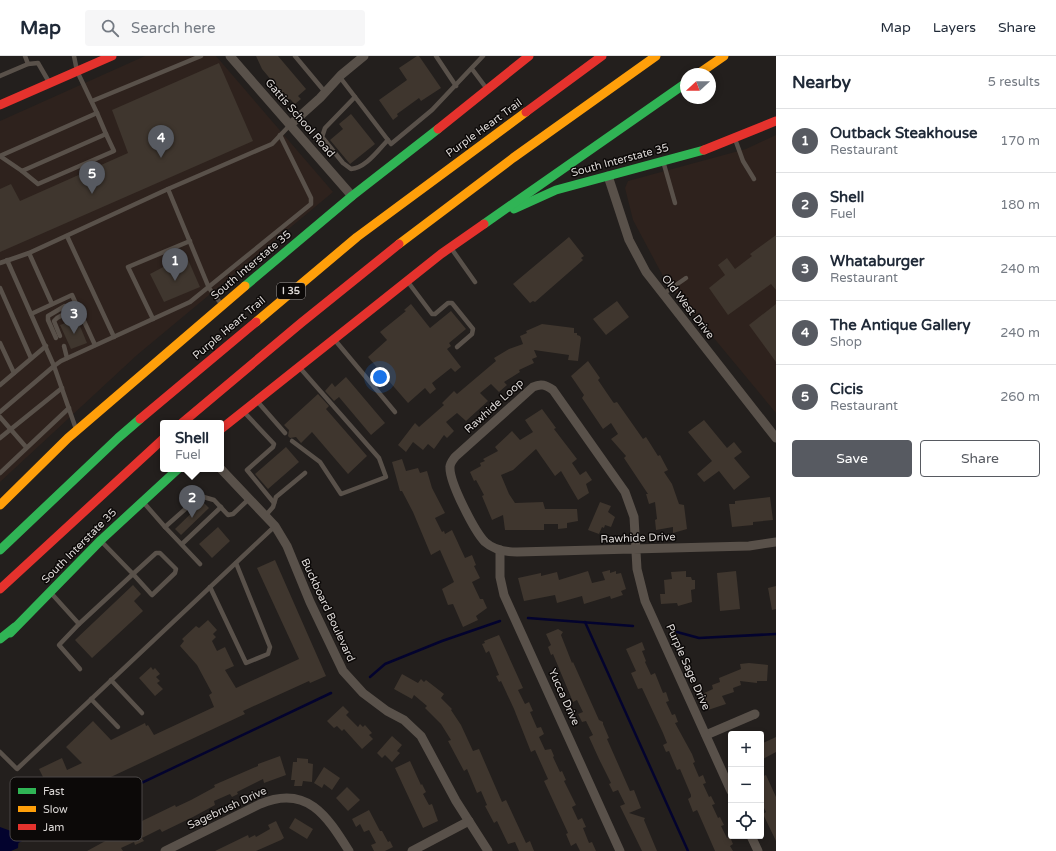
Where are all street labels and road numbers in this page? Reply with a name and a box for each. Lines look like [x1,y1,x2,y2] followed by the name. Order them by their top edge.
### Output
[262,76,338,160] street label: Gattis School Road
[443,96,525,160] street label: Purple Heart Trail
[570,141,670,179] street label: South Interstate 35
[208,228,294,302] street label: South Interstate 35
[659,272,717,342] street label: Old West Drive
[277,283,305,299] road number: I 35
[190,294,268,362] street label: Purple Heart Trail
[462,376,526,436] street label: Rawhide Loop
[39,506,119,586] street label: South Interstate 35
[600,530,676,546] street label: Rawhide Drive
[298,556,358,664] street label: Buckboard Boulevard
[663,622,713,712] street label: Purple Sage Drive
[546,667,582,727] street label: Yucca Drive
[185,784,269,832] street label: Sagebrush Drive

